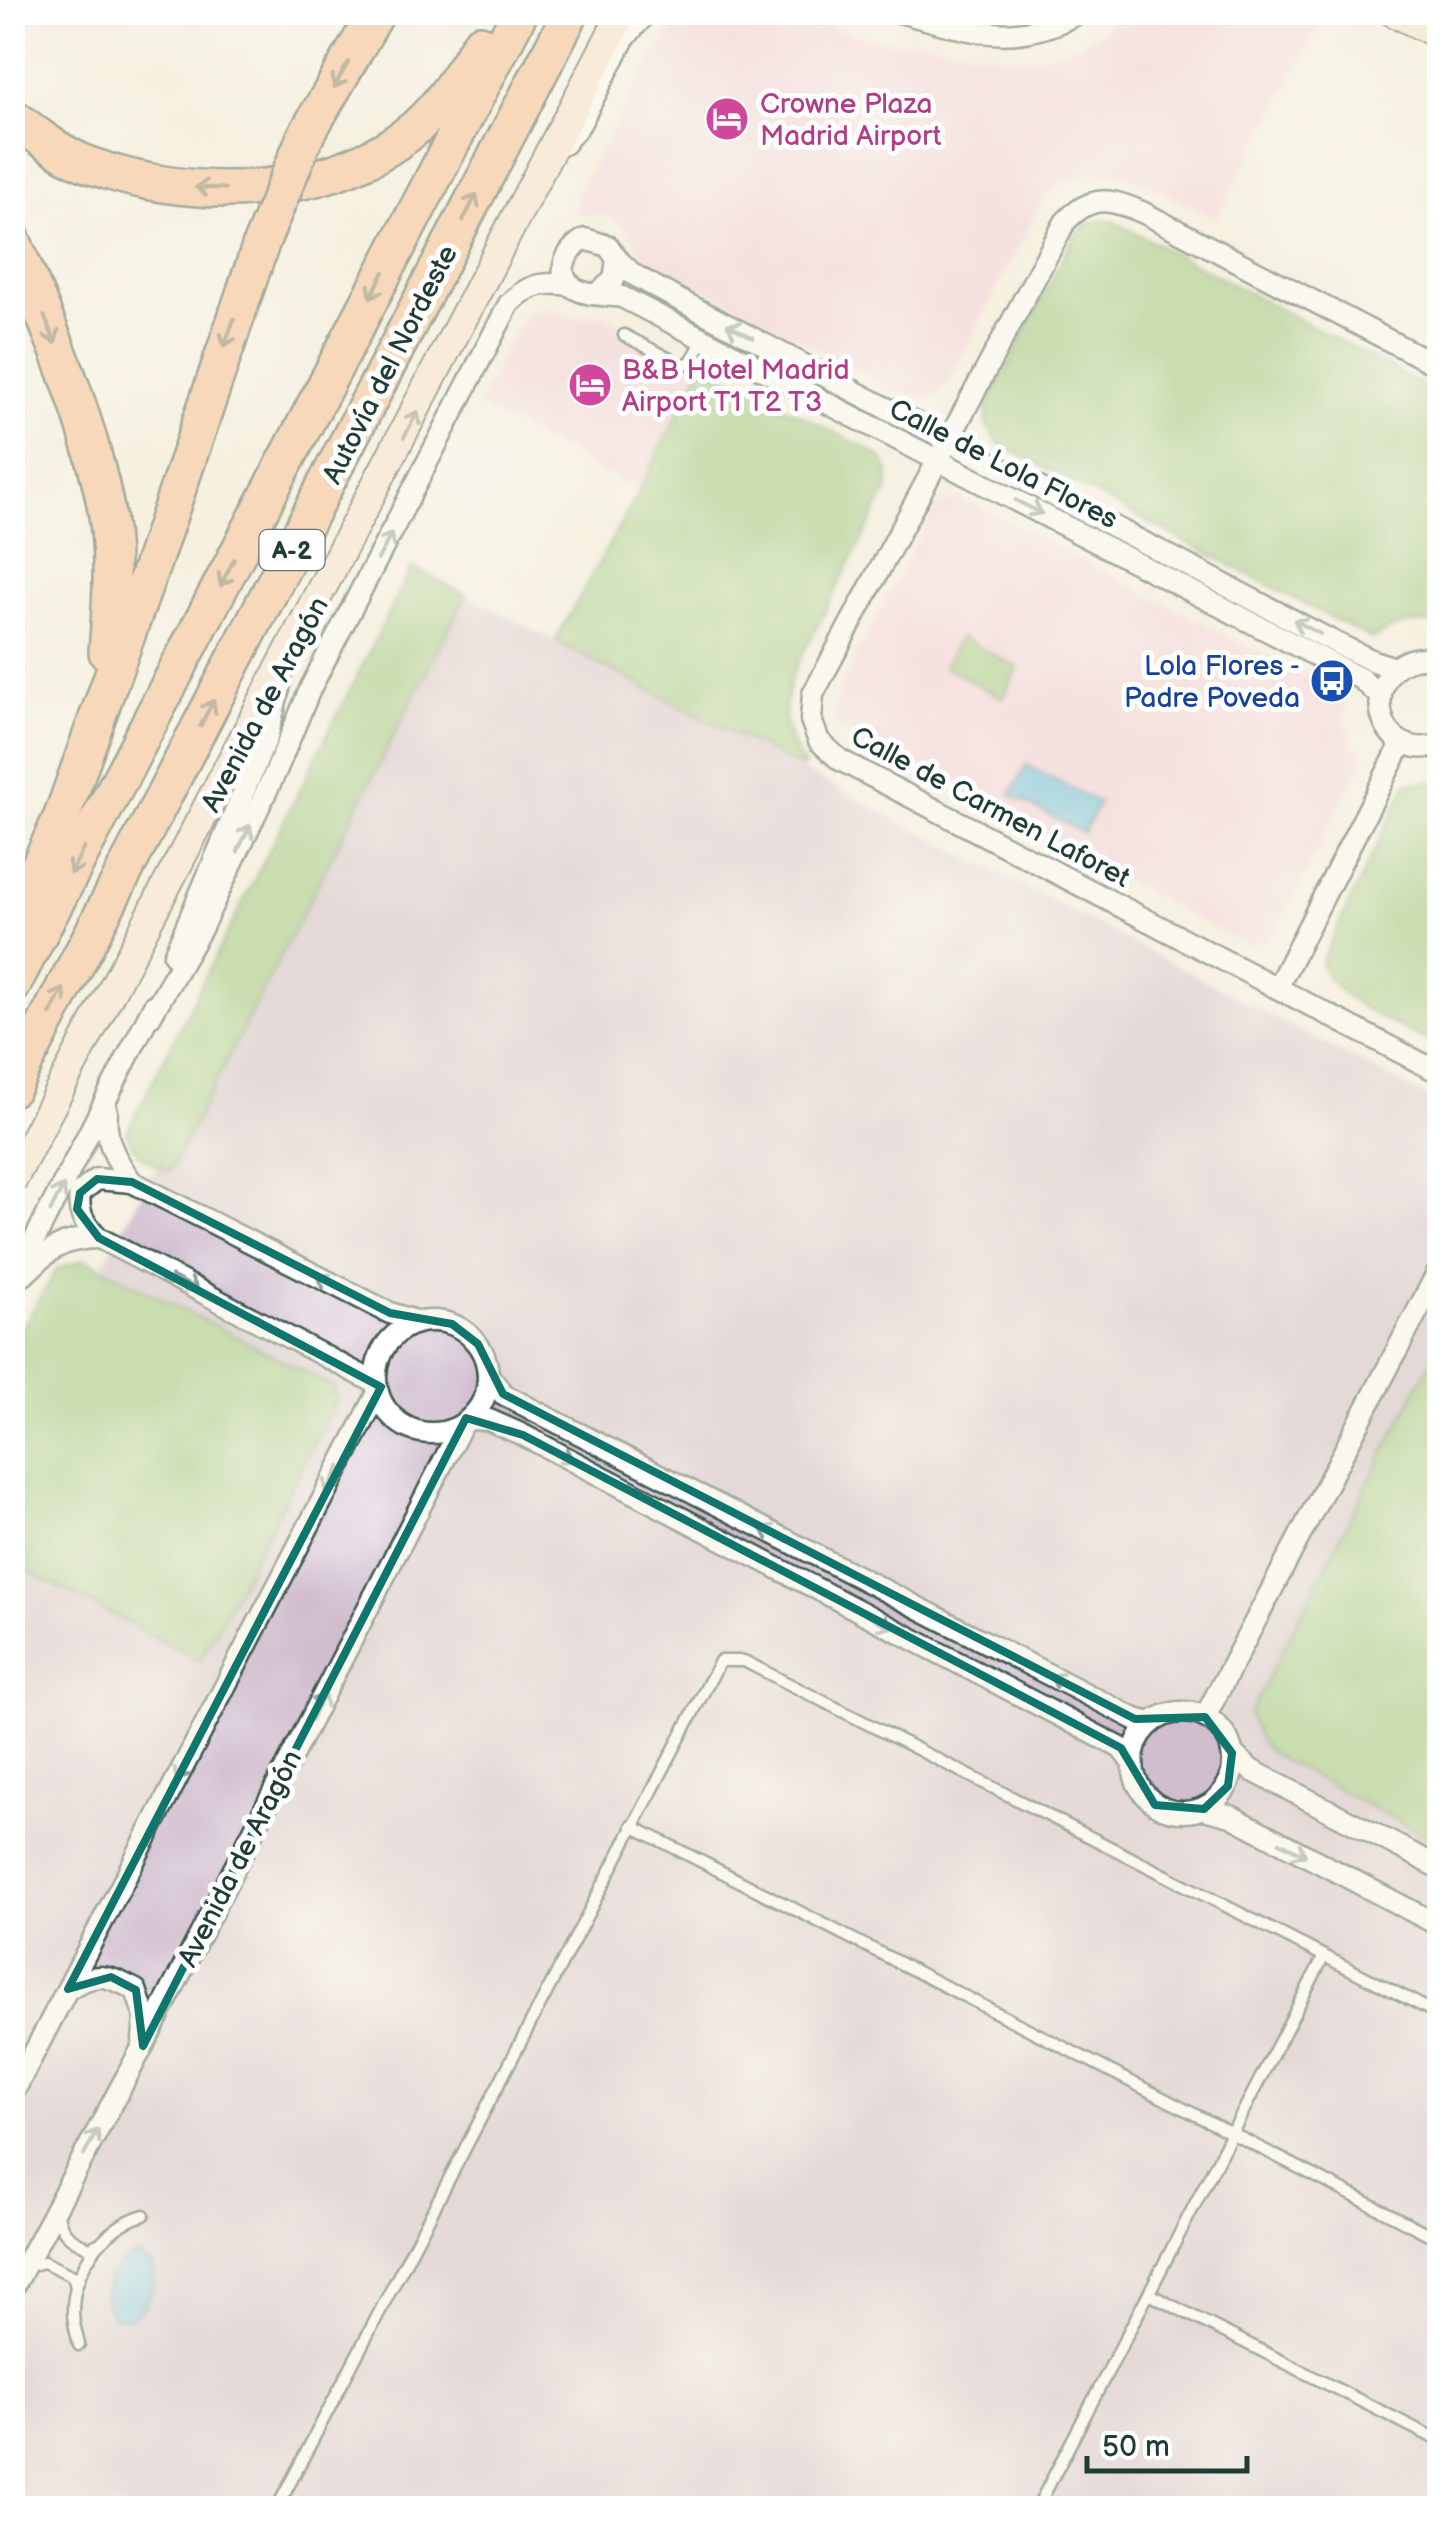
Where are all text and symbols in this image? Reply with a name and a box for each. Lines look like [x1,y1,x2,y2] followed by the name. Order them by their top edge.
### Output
[331,60,351,88] one-way arrow
[760,88,942,153] place label: Crowne Plaza Madrid Airport
[704,96,750,142] hotel icon: Crowne Plaza Madrid Airport
[195,178,227,197] one-way arrow
[461,193,480,223] one-way arrow
[316,240,465,489] street label: Autovía del Nordeste
[367,269,387,299] one-way arrow
[42,314,60,344] one-way arrow
[219,316,237,347] one-way arrow
[725,321,755,340] one-way arrow
[622,354,849,419] place label: B&B Hotel Madrid Airport T1 T2 T3
[567,362,613,408] hotel icon: B&B Hotel Madrid Airport T1 T2 T3
[884,392,1123,536] street label: Calle de Lola Flores
[402,409,421,439] one-way arrow
[1014,498,1043,517] one-way arrow
[260,530,324,570] road number: A-2
[376,531,395,561] one-way arrow
[217,558,236,588] one-way arrow
[195,592,336,818] street label: Avenida de Aragón
[1292,617,1322,636] one-way arrow
[1124,650,1300,715] place label: Lola Flores - Padre Poveda
[1309,658,1355,704] bus stop icon: Lola Flores - Padre Poveda
[198,699,217,729] one-way arrow
[845,720,1136,895] street label: Calle de Carmen Laforet
[235,824,254,854] one-way arrow
[67,846,86,876] one-way arrow
[48,987,68,1017] one-way arrow
[48,1183,68,1213] one-way arrow
[316,1273,346,1292] one-way arrow
[170,1274,200,1293] one-way arrow
[545,1445,575,1464] one-way arrow
[323,1465,342,1495] one-way arrow
[759,1524,789,1543] one-way arrow
[864,1612,894,1631] one-way arrow
[1049,1672,1078,1691] one-way arrow
[309,1691,328,1721] one-way arrow
[171,1745,309,1972] street label: Avenida de Aragón
[173,1753,192,1783] one-way arrow
[1277,1840,1307,1859] one-way arrow
[82,2128,101,2157] one-way arrow
[1087,2411,1247,2473] scale bar
[1102,2429,1170,2465] text: 50 m

